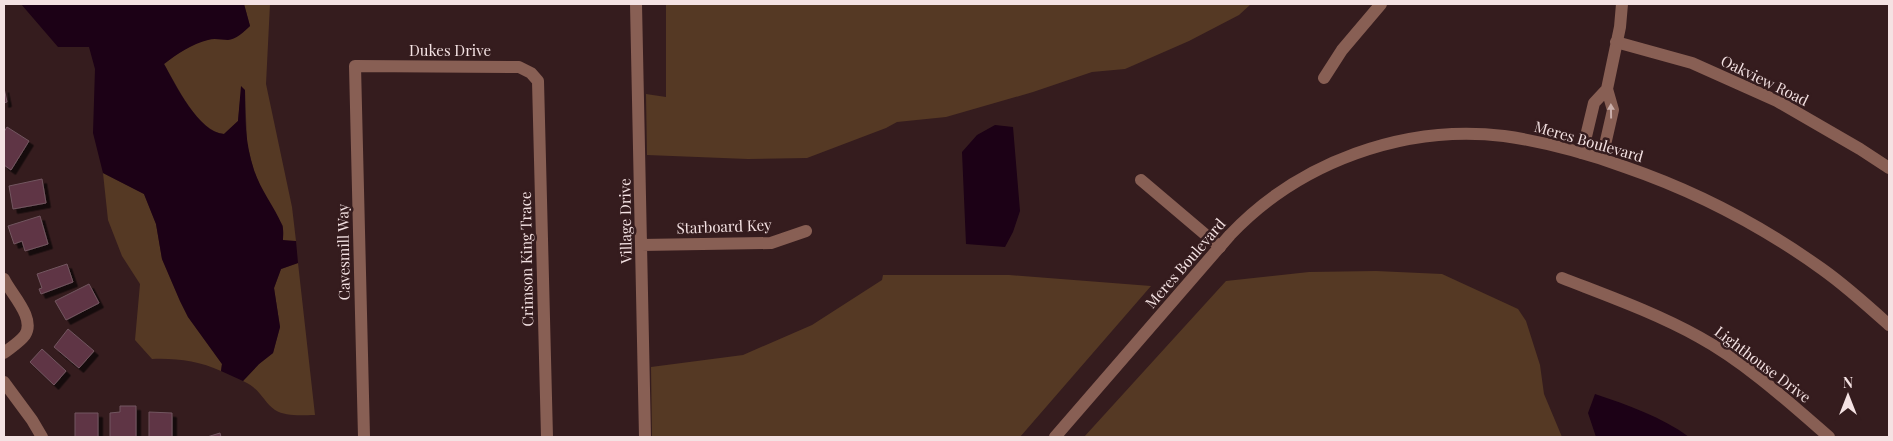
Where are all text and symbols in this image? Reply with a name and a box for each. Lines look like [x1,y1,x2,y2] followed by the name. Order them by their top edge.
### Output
[409,40,491,60] street label: Dukes Drive
[1718,50,1812,110] street label: Oakview Road
[1607,103,1615,119] one-way arrow
[1532,116,1646,166] street label: Meres Boulevard
[614,178,636,265] street label: Village Drive
[515,191,537,327] street label: Crimson King Trace
[332,203,354,300] street label: Cavesmill Way
[676,214,772,238] street label: Starboard Key
[1141,214,1230,312] street label: Meres Boulevard
[1711,321,1815,407] street label: Lighthouse Drive
[1823,371,1873,421] north arrow
[1843,373,1853,392] text: N

